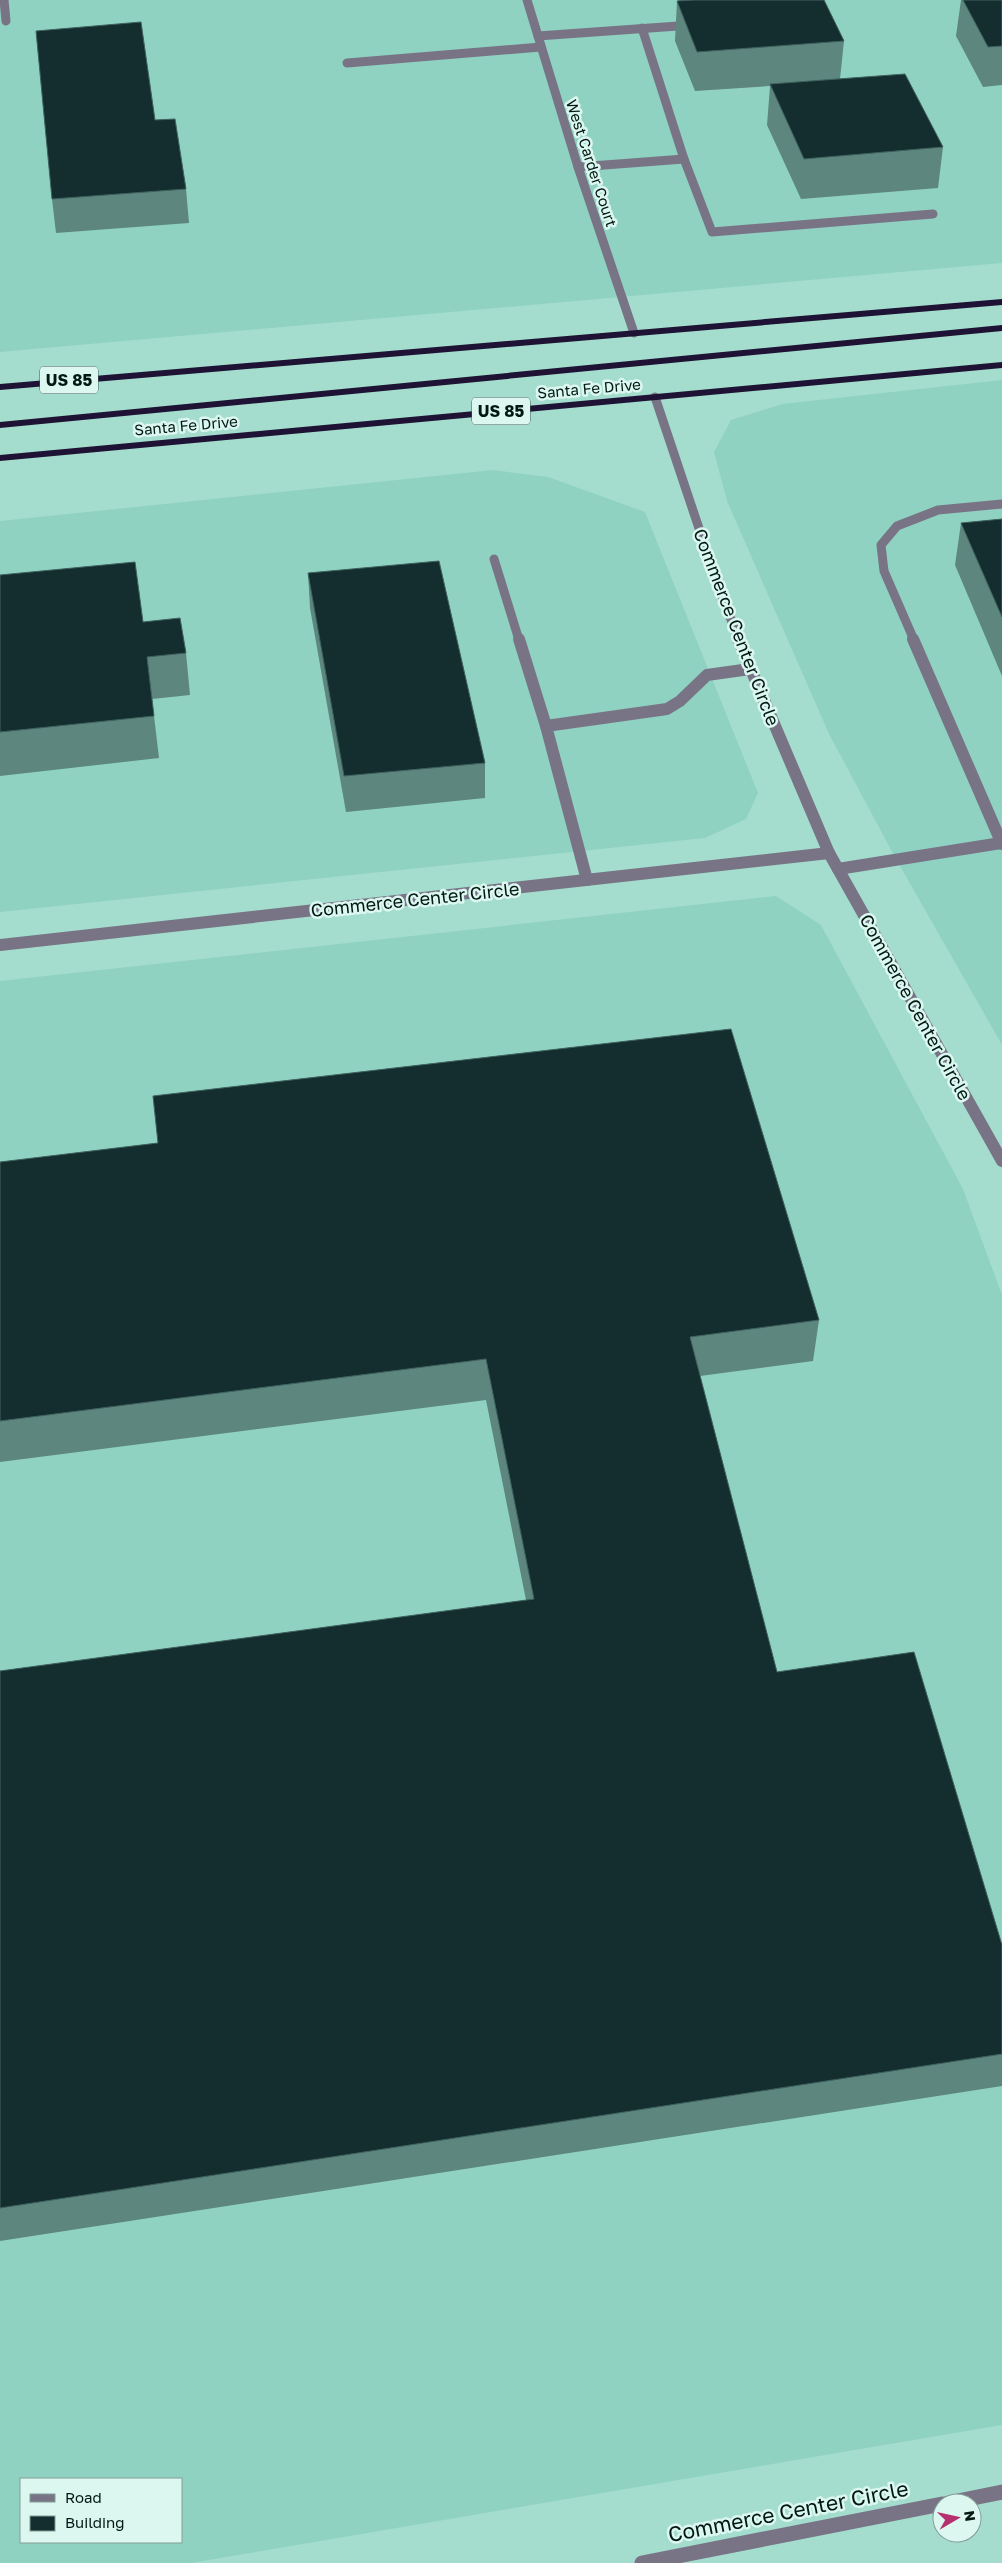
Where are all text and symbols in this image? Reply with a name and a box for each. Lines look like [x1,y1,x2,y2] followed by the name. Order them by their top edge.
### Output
[563,97,621,229] street label: West Carder Court
[40,366,98,394] road number: US 85
[537,374,642,401] street label: Santa Fe Drive
[472,398,530,424] road number: US 85
[134,411,239,438] street label: Santa Fe Drive
[689,525,785,729] street label: Commerce Center Circle
[310,877,520,921] street label: Commerce Center Circle
[856,910,976,1104] street label: Commerce Center Circle
[666,2475,910,2547] street label: Commerce Center Circle
[20,2478,182,2543] legend
[65,2488,102,2506] text: Road
[932,2493,982,2543] north arrow
[961,2509,980,2522] text: N
[65,2513,125,2531] text: Building

